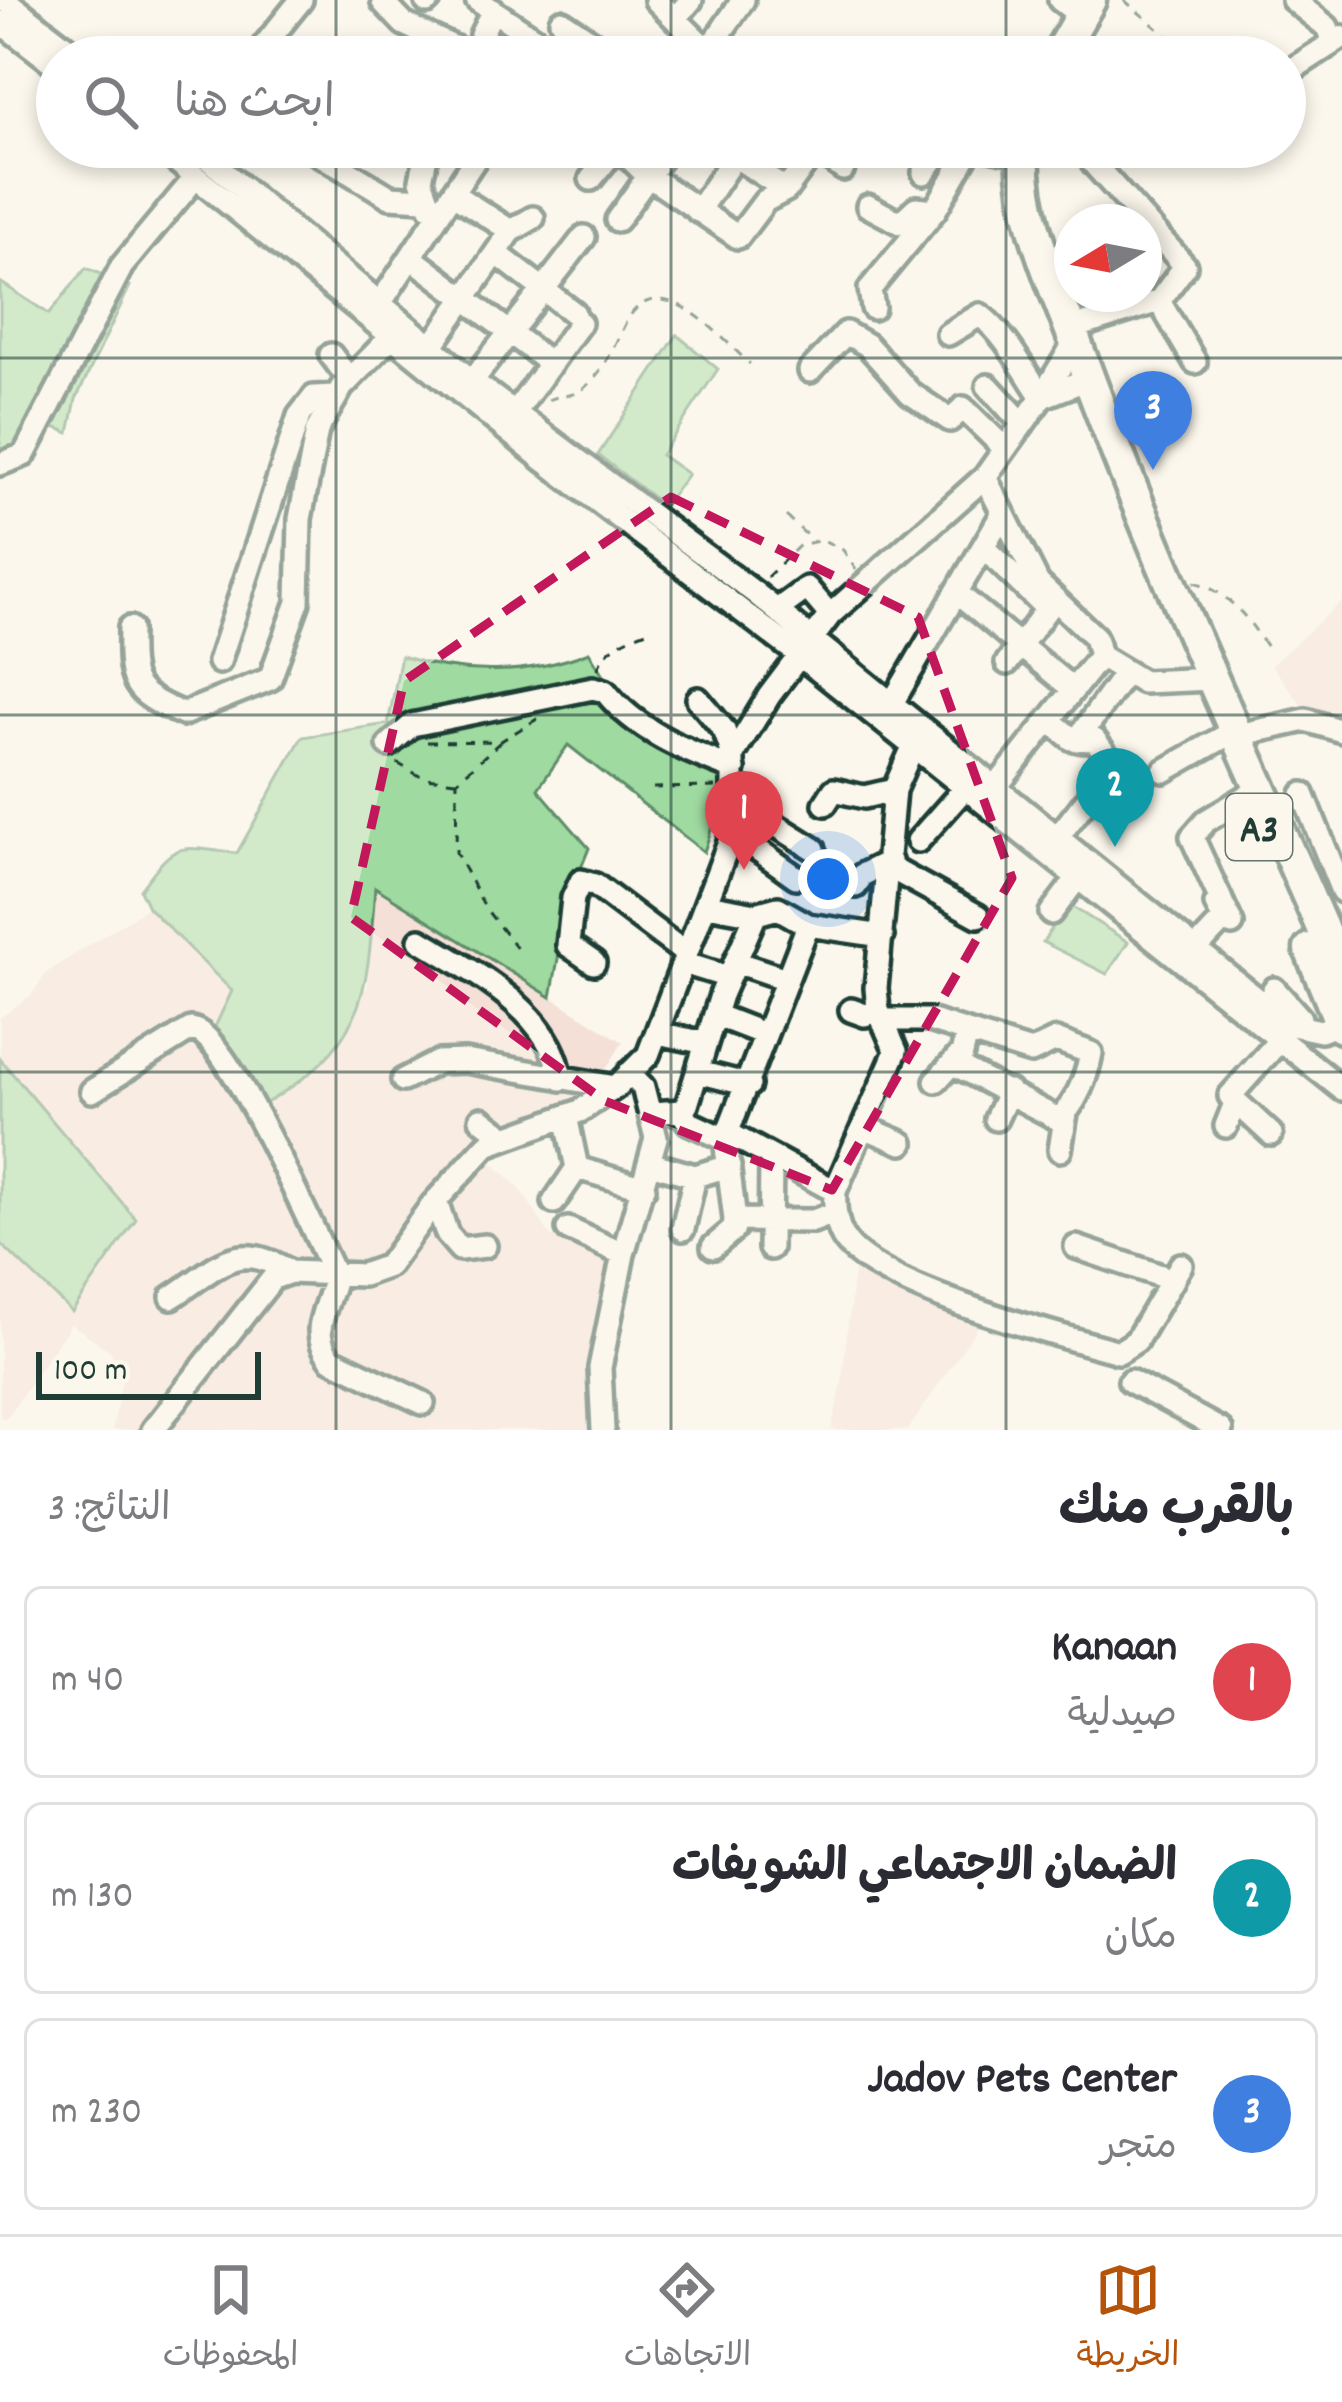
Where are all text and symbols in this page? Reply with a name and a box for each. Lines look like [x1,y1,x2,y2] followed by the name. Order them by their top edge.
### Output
[36,36,1306,168] search box
[78,69,144,135] icon: search
[174,74,335,138] text: ابحث هنا
[1054,204,1162,312] north arrow
[1114,371,1192,470] pin: 3
[1076,748,1154,847] pin: 2
[705,771,783,870] pin: 1
[1226,794,1292,860] road number: A3
[798,849,858,909] your location
[36,1346,261,1399] scale bar
[54,1349,127,1396] text: 100 m
[1059,1476,1294,1548] text: بالقرب منك
[48,1484,171,1539] text: النتائج: 3
[1051,1618,1177,1682] text: Kanaan
[51,1655,124,1710] text: 40 m
[1248,1655,1256,1710] text: 1
[1067,1690,1177,1745] text: صيدلية
[672,1838,1177,1902] text: الضمان الاجتماعي الشويفات
[51,1871,134,1926] text: 130 m
[1243,1871,1261,1926] text: 2
[1105,1912,1177,1967] text: مكان
[867,2050,1177,2114] text: Jadov Pets Center
[51,2087,142,2142] text: 230 m
[1243,2087,1261,2142] text: 3
[1101,2122,1177,2177] text: متجر
[163,2257,299,2383] tab: المحفوظات
[624,2257,751,2383] tab: الاتجاهات
[1076,2257,1179,2383] tab: الخريطة

